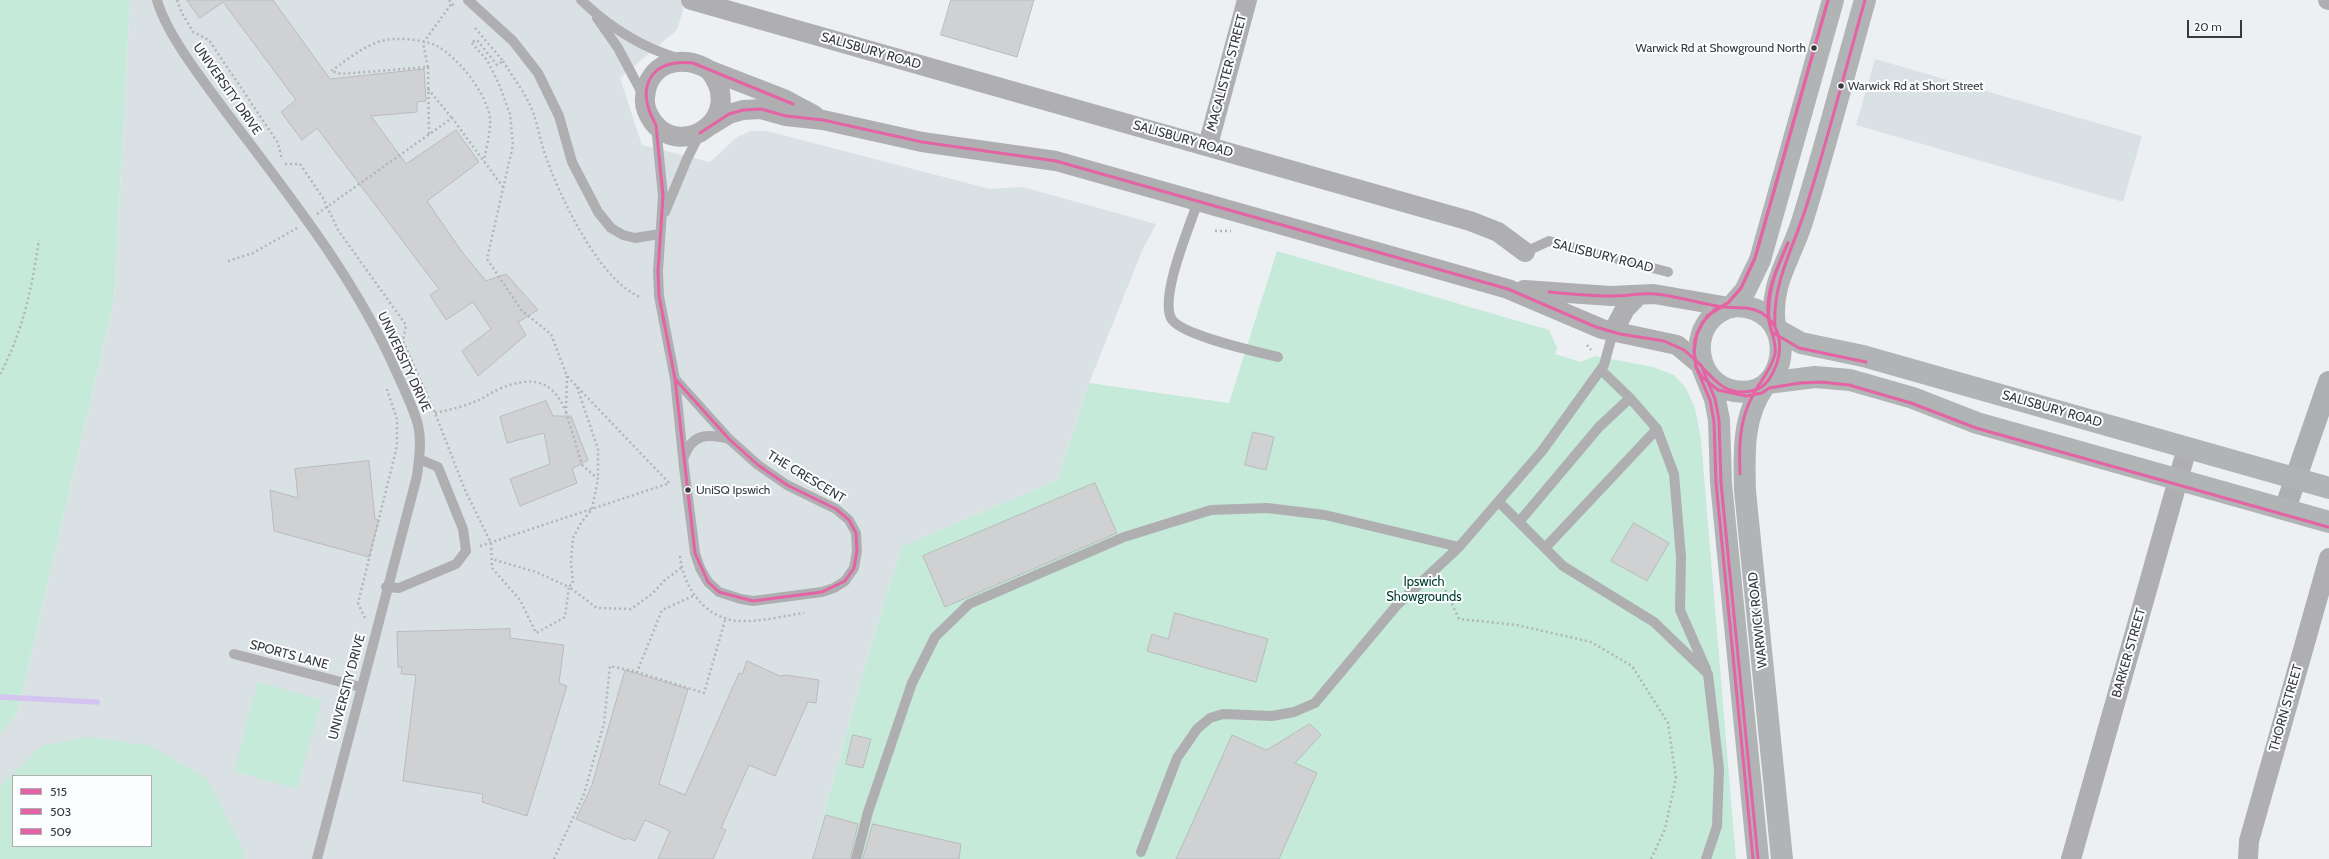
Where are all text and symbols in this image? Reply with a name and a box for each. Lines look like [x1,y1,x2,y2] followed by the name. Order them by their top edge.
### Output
[2189,12,2244,38] scale bar
[1204,13,1250,133] street label: MACALISTER STREET
[2194,19,2222,34] text: 20 m
[819,29,923,73] street label: SALISBURY ROAD
[189,40,265,138] street label: UNIVERSITY DRIVE
[1636,41,1806,55] place label: Warwick Rd at Showground North
[1809,43,1819,53] marker: Warwick Rd at Showground North
[1848,79,1983,93] place label: Warwick Rd at Short Street
[1836,81,1846,91] marker: Warwick Rd at Short Street
[1131,117,1235,161] street label: SALISBURY ROAD
[1551,236,1655,276] street label: SALISBURY ROAD
[374,309,434,415] street label: UNIVERSITY DRIVE
[2000,387,2104,431] street label: SALISBURY ROAD
[764,448,848,506] street label: THE CRESCENT
[696,483,770,497] place label: UniSQ Ipswich
[683,485,693,495] marker: UniSQ Ipswich
[1745,571,1771,669] street label: WARWICK ROAD
[1386,574,1462,605] park label: Ipswich Showgrounds
[2109,606,2149,700] street label: BARKER STREET
[325,632,369,742] street label: UNIVERSITY DRIVE
[248,637,330,673] street label: SPORTS LANE
[2266,663,2306,753] street label: THORN STREET
[12,775,152,847] legend
[50,784,67,799] text: 515
[50,804,71,819] text: 503
[50,824,72,839] text: 509

